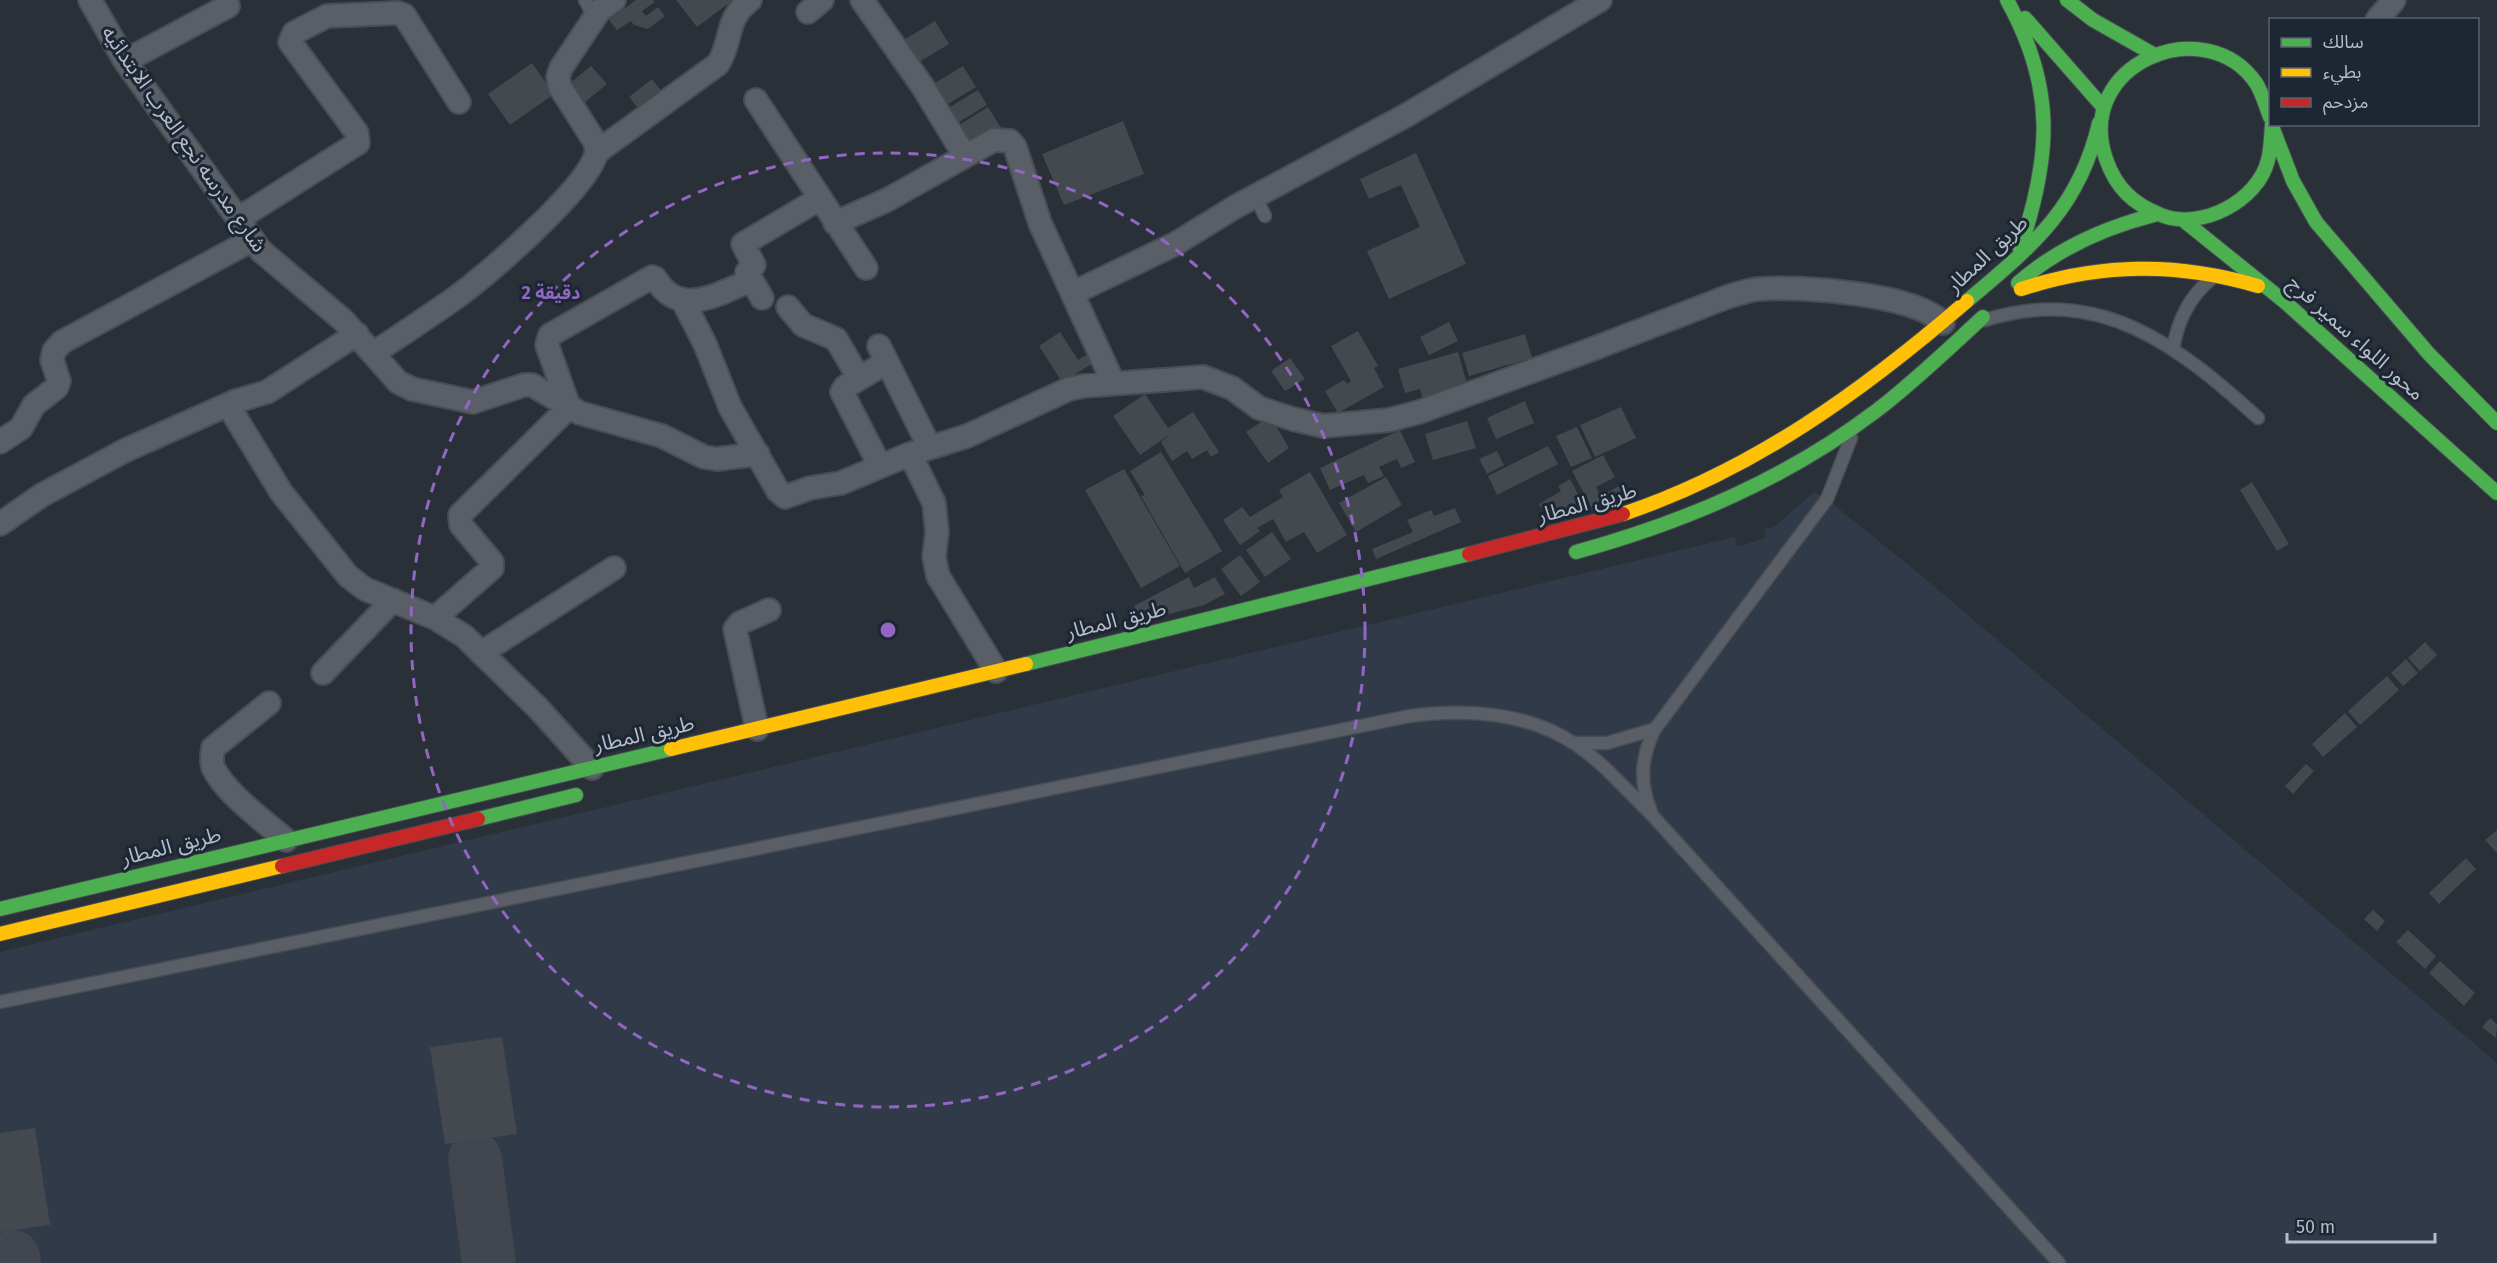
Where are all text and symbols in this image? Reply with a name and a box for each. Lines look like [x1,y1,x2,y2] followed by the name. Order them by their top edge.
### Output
[2269,18,2479,126] legend
[94,21,272,258] street label: شارع مدرسه نجع العرب الابتدائيه
[2323,31,2364,53] text: سالك
[2323,61,2361,85] text: بطيء
[2323,91,2368,115] text: مزدحم
[1940,210,2033,299] street label: طريق المطار
[2281,270,2430,408] street label: محور اللواء سمير فرج
[522,282,580,304] text: 2 دقيقة
[1533,477,1640,529] street label: طريق المطار
[1062,595,1169,645] street label: طريق المطار
[878,620,898,640] centre of rings
[590,710,697,758] street label: طريق المطار
[117,821,224,871] street label: طريق المطار
[2287,1206,2436,1244] scale bar
[2296,1216,2335,1238] text: 50 m

